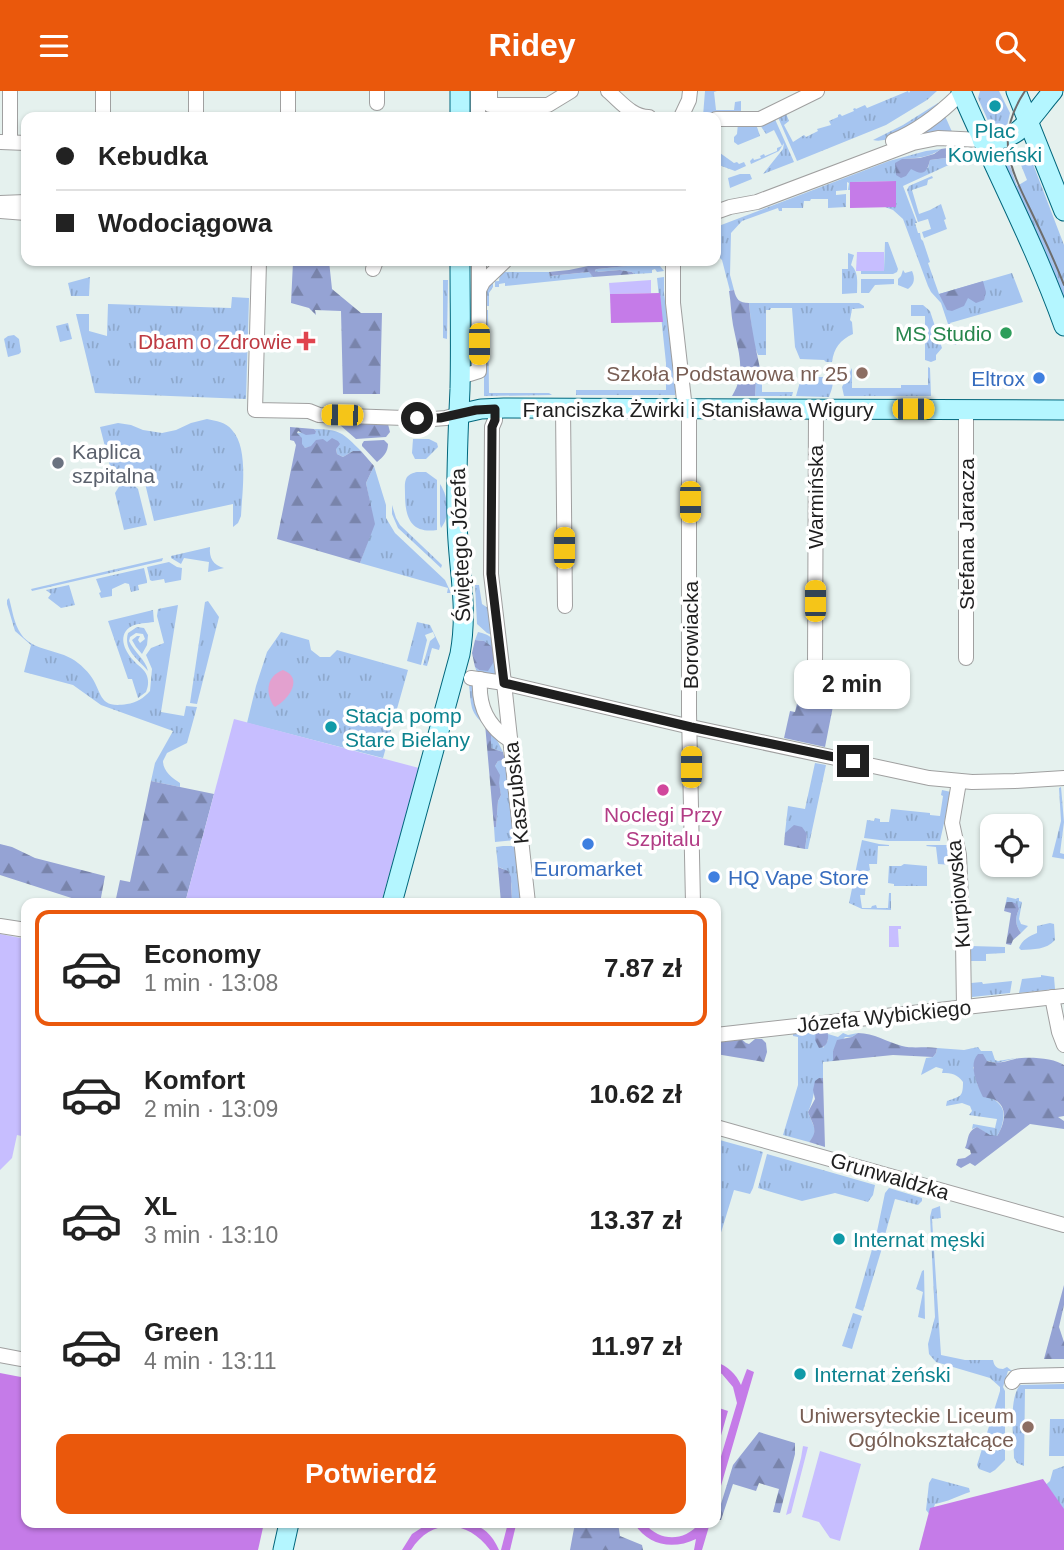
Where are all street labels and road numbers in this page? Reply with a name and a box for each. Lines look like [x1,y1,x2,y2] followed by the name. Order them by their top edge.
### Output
[522,398,874,421] street label: Franciszka Żwirki i Stanisława Wigury
[804,445,827,549] street label: Warmińska
[955,458,978,610] street label: Stefana Jaracza
[446,467,474,622] street label: Świętego Józefa
[679,580,702,689] street label: Borowiacka
[499,740,533,845] street label: Kaszubska
[942,839,974,949] street label: Kurpiowska
[796,995,972,1037] street label: Józefa Wybickiego
[828,1148,952,1204] street label: Grunwaldzka

